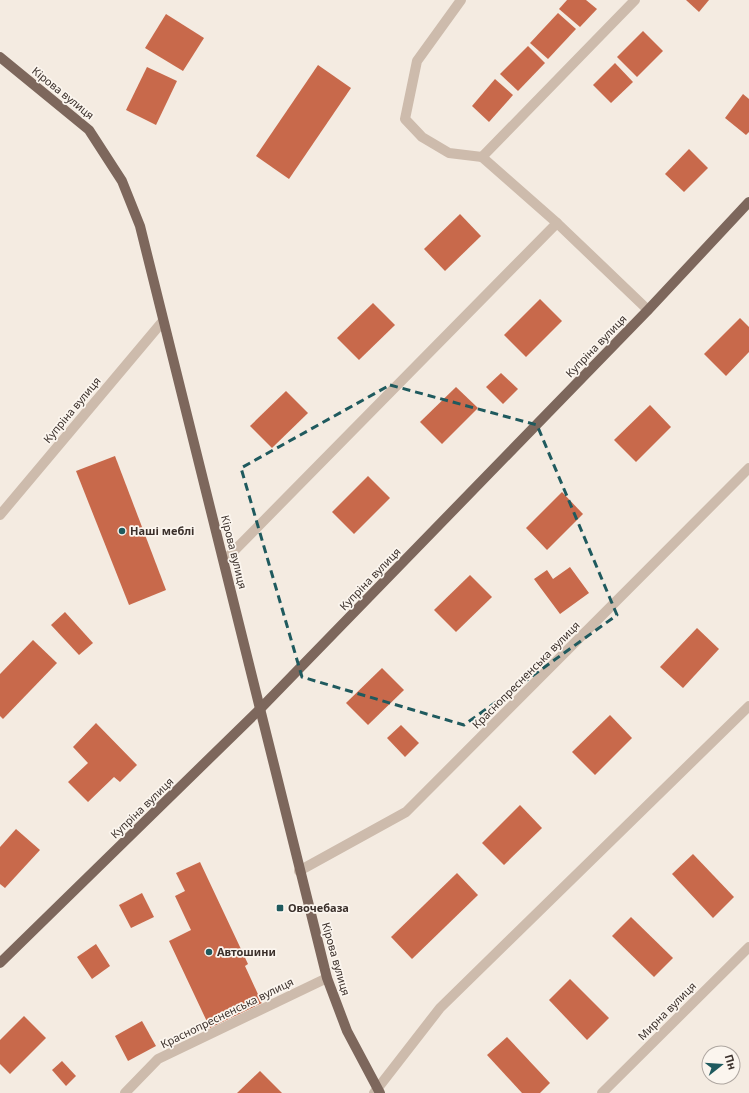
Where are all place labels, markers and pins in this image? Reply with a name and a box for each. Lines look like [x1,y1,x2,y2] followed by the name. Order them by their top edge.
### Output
[130,523,195,538] place label: Наші меблі
[117,526,127,536] marker: Наші меблі
[288,900,349,915] place label: Овочебаза
[275,903,285,913] marker: Овочебаза
[217,944,276,959] place label: Автошини
[204,947,214,957] marker: Автошини

